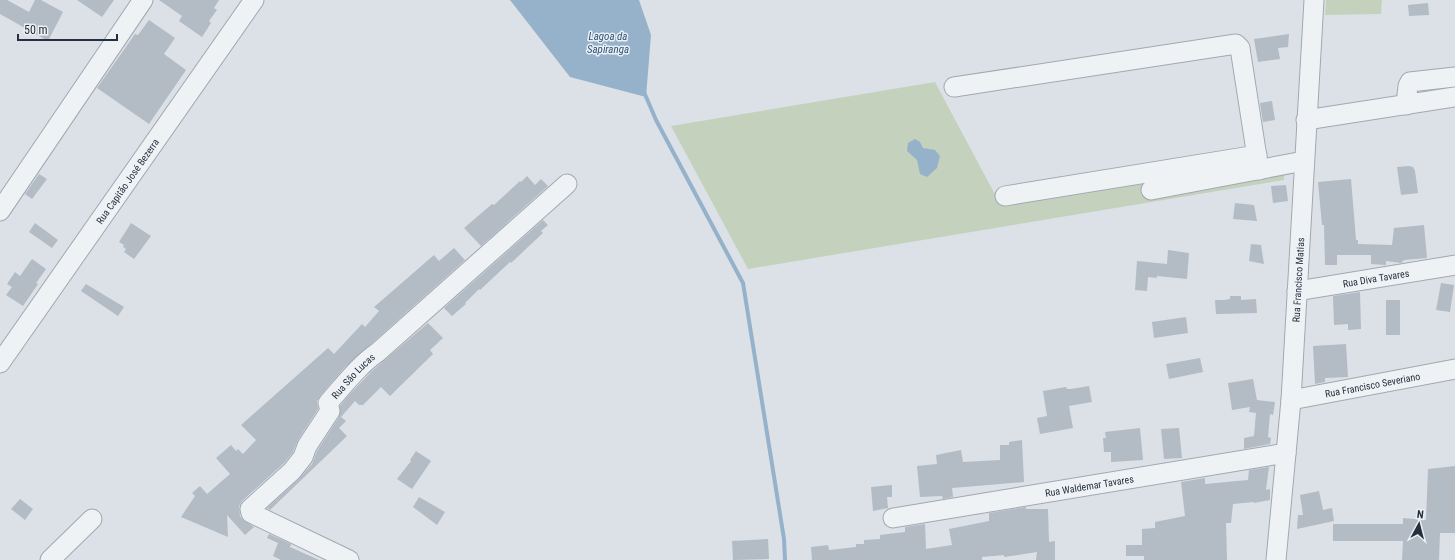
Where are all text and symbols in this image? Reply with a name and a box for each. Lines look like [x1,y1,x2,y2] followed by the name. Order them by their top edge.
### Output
[18,16,117,42] scale bar
[24,23,48,37] text: 50 m
[587,30,629,56] water label: Lagoa da Sapiranga
[94,136,161,226] street label: Rua Capitão José Bezerra
[1290,237,1306,323] street label: Rua Francisco Matias
[1342,267,1410,289] street label: Rua Diva Tavares
[329,351,377,401] street label: Rua São Lucas
[1324,370,1421,399] street label: Rua Francisco Severiano
[1044,473,1135,498] street label: Rua Waldemar Tavares
[1399,504,1439,544] north arrow
[1416,508,1425,521] text: N

